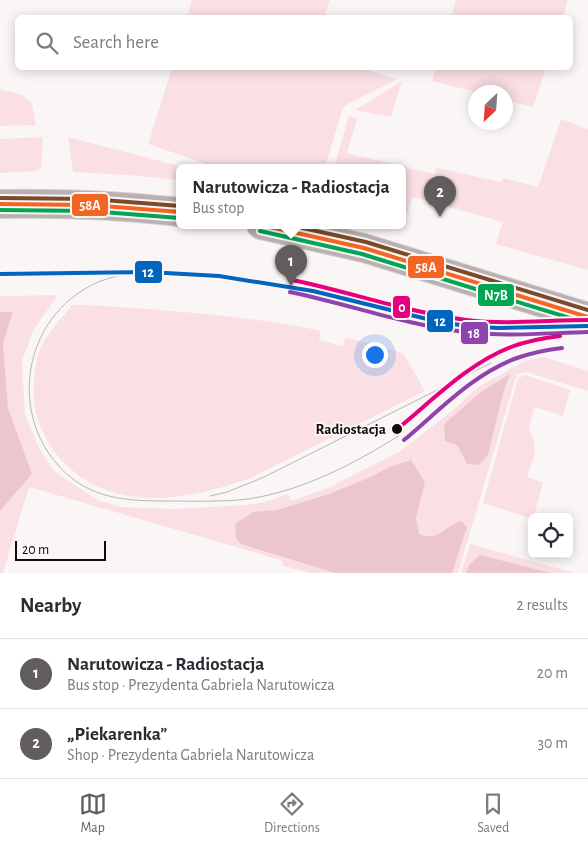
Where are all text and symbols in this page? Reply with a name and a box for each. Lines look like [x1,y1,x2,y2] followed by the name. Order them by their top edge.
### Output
[15,15,573,70] search box
[33,29,61,57] icon: search
[73,33,159,52] text: Search here
[468,85,513,130] north arrow
[176,164,406,229] popup
[424,176,456,217] pin: 2
[192,178,390,197] text: Narutowicza - Radiostacja
[71,193,109,217] line badge: 58A
[79,199,101,213] text: 58A
[192,200,244,216] text: Bus stop
[275,245,307,286] pin: 1
[407,255,445,279] line badge: 58A
[134,260,163,284] line badge: 12
[415,261,437,275] text: 58A
[142,266,154,280] text: 12
[477,283,515,307] line badge: N7B
[484,289,508,303] text: N7B
[392,295,411,319] line badge: 0
[398,301,406,315] text: 0
[426,309,454,333] line badge: 12
[434,315,446,329] text: 12
[460,321,489,345] line badge: 18
[468,327,480,341] text: 18
[362,342,388,368] your location
[316,422,386,437] place label: Radiostacja
[390,422,404,436] marker: Radiostacja
[528,513,573,558] map controls
[528,513,573,558] button: locate
[15,538,106,561] scale bar
[22,543,49,557] text: 20 m
[20,595,81,616] text: Nearby
[516,597,568,613] text: 2 results
[67,655,264,674] text: Narutowicza - Radiostacja
[33,665,39,681] text: 1
[537,665,568,681] text: 20 m
[67,677,335,693] text: Bus stop · Prezydenta Gabriela Narutowicza
[67,725,167,744] text: „Piekarenka”
[32,735,40,751] text: 2
[538,735,568,751] text: 30 m
[67,747,314,763] text: Shop · Prezydenta Gabriela Narutowicza
[79,790,107,837] tab: Map
[264,790,320,837] tab: Directions
[477,790,509,837] tab: Saved

